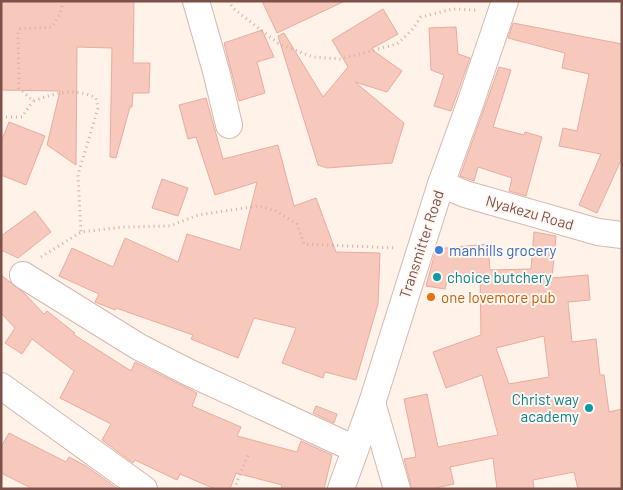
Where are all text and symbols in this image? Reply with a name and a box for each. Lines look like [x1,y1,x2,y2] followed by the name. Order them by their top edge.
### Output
[395,188,447,300] street label: Transmitter Road
[484,191,576,233] street label: Nyakezu Road
[449,241,556,259] place label: manhills grocery
[433,244,445,256] marker: manhills grocery
[447,268,552,286] place label: choice butchery
[431,271,443,283] marker: choice butchery
[441,288,556,306] place label: one lovemore pub
[425,291,437,303] marker: one lovemore pub
[512,390,579,425] place label: Christ way academy
[583,402,595,414] marker: Christ way academy

